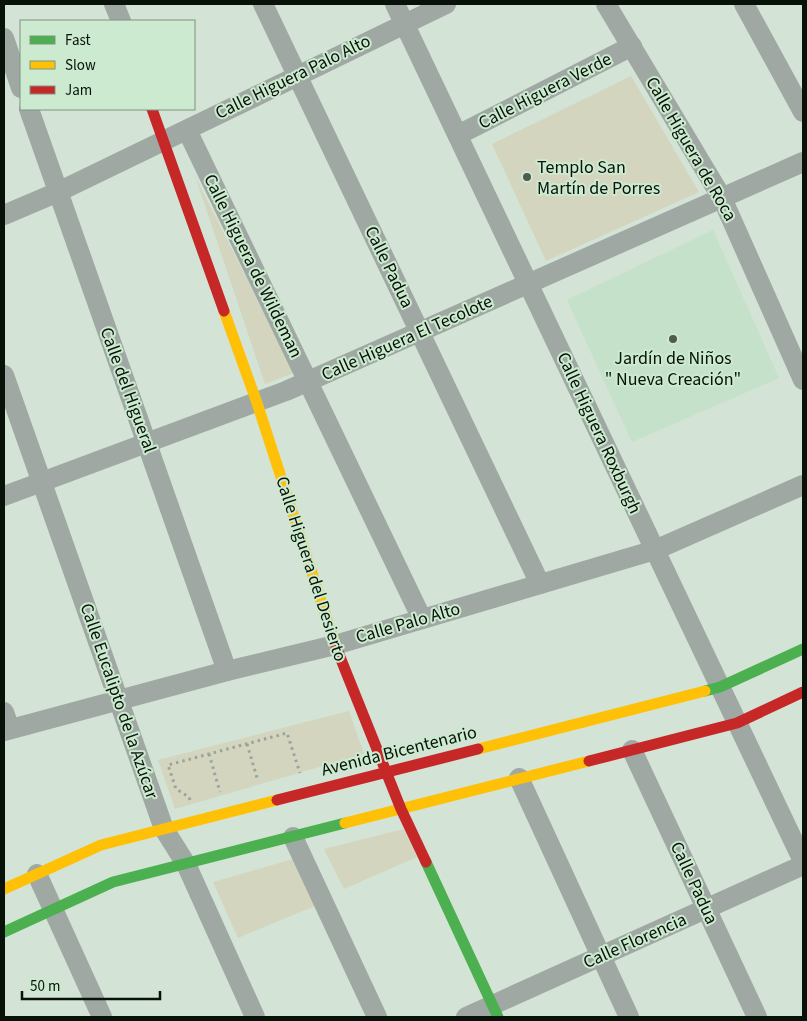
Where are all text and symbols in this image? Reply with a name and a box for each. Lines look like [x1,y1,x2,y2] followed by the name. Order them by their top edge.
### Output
[20,20,195,110] legend
[211,29,375,125] street label: Calle Higuera Palo Alto
[65,30,91,51] text: Fast
[474,47,616,135] street label: Calle Higuera Verde
[65,55,96,76] text: Slow
[639,72,743,226] street label: Calle Higuera de Roca
[65,80,92,101] text: Jam
[537,155,660,201] place label: Templo San Martín de Porres
[197,170,309,362] street label: Calle Higuera de Wildeman
[521,171,533,183] marker: Templo San Martín de Porres
[358,222,420,312] street label: Calle Padua
[317,289,497,387] street label: Calle Higuera El Tecolote
[94,324,162,456] street label: Calle del Higueral
[667,333,679,345] marker: Jardín de Niños " Nueva Creación"
[605,346,741,392] place label: Jardín de Niños " Nueva Creación"
[551,348,647,518] street label: Calle Higuera Roxburgh
[269,473,353,665] street label: Calle Higuera del Desierto
[353,596,463,650] street label: Calle Palo Alto
[74,600,165,803] street label: Calle Eucalipto de la Azúcar
[319,720,479,782] street label: Avenida Bicentenario
[664,838,724,928] street label: Calle Padua
[579,907,691,975] street label: Calle Florencia
[22,968,160,1000] scale bar
[30,976,60,997] text: 50 m

